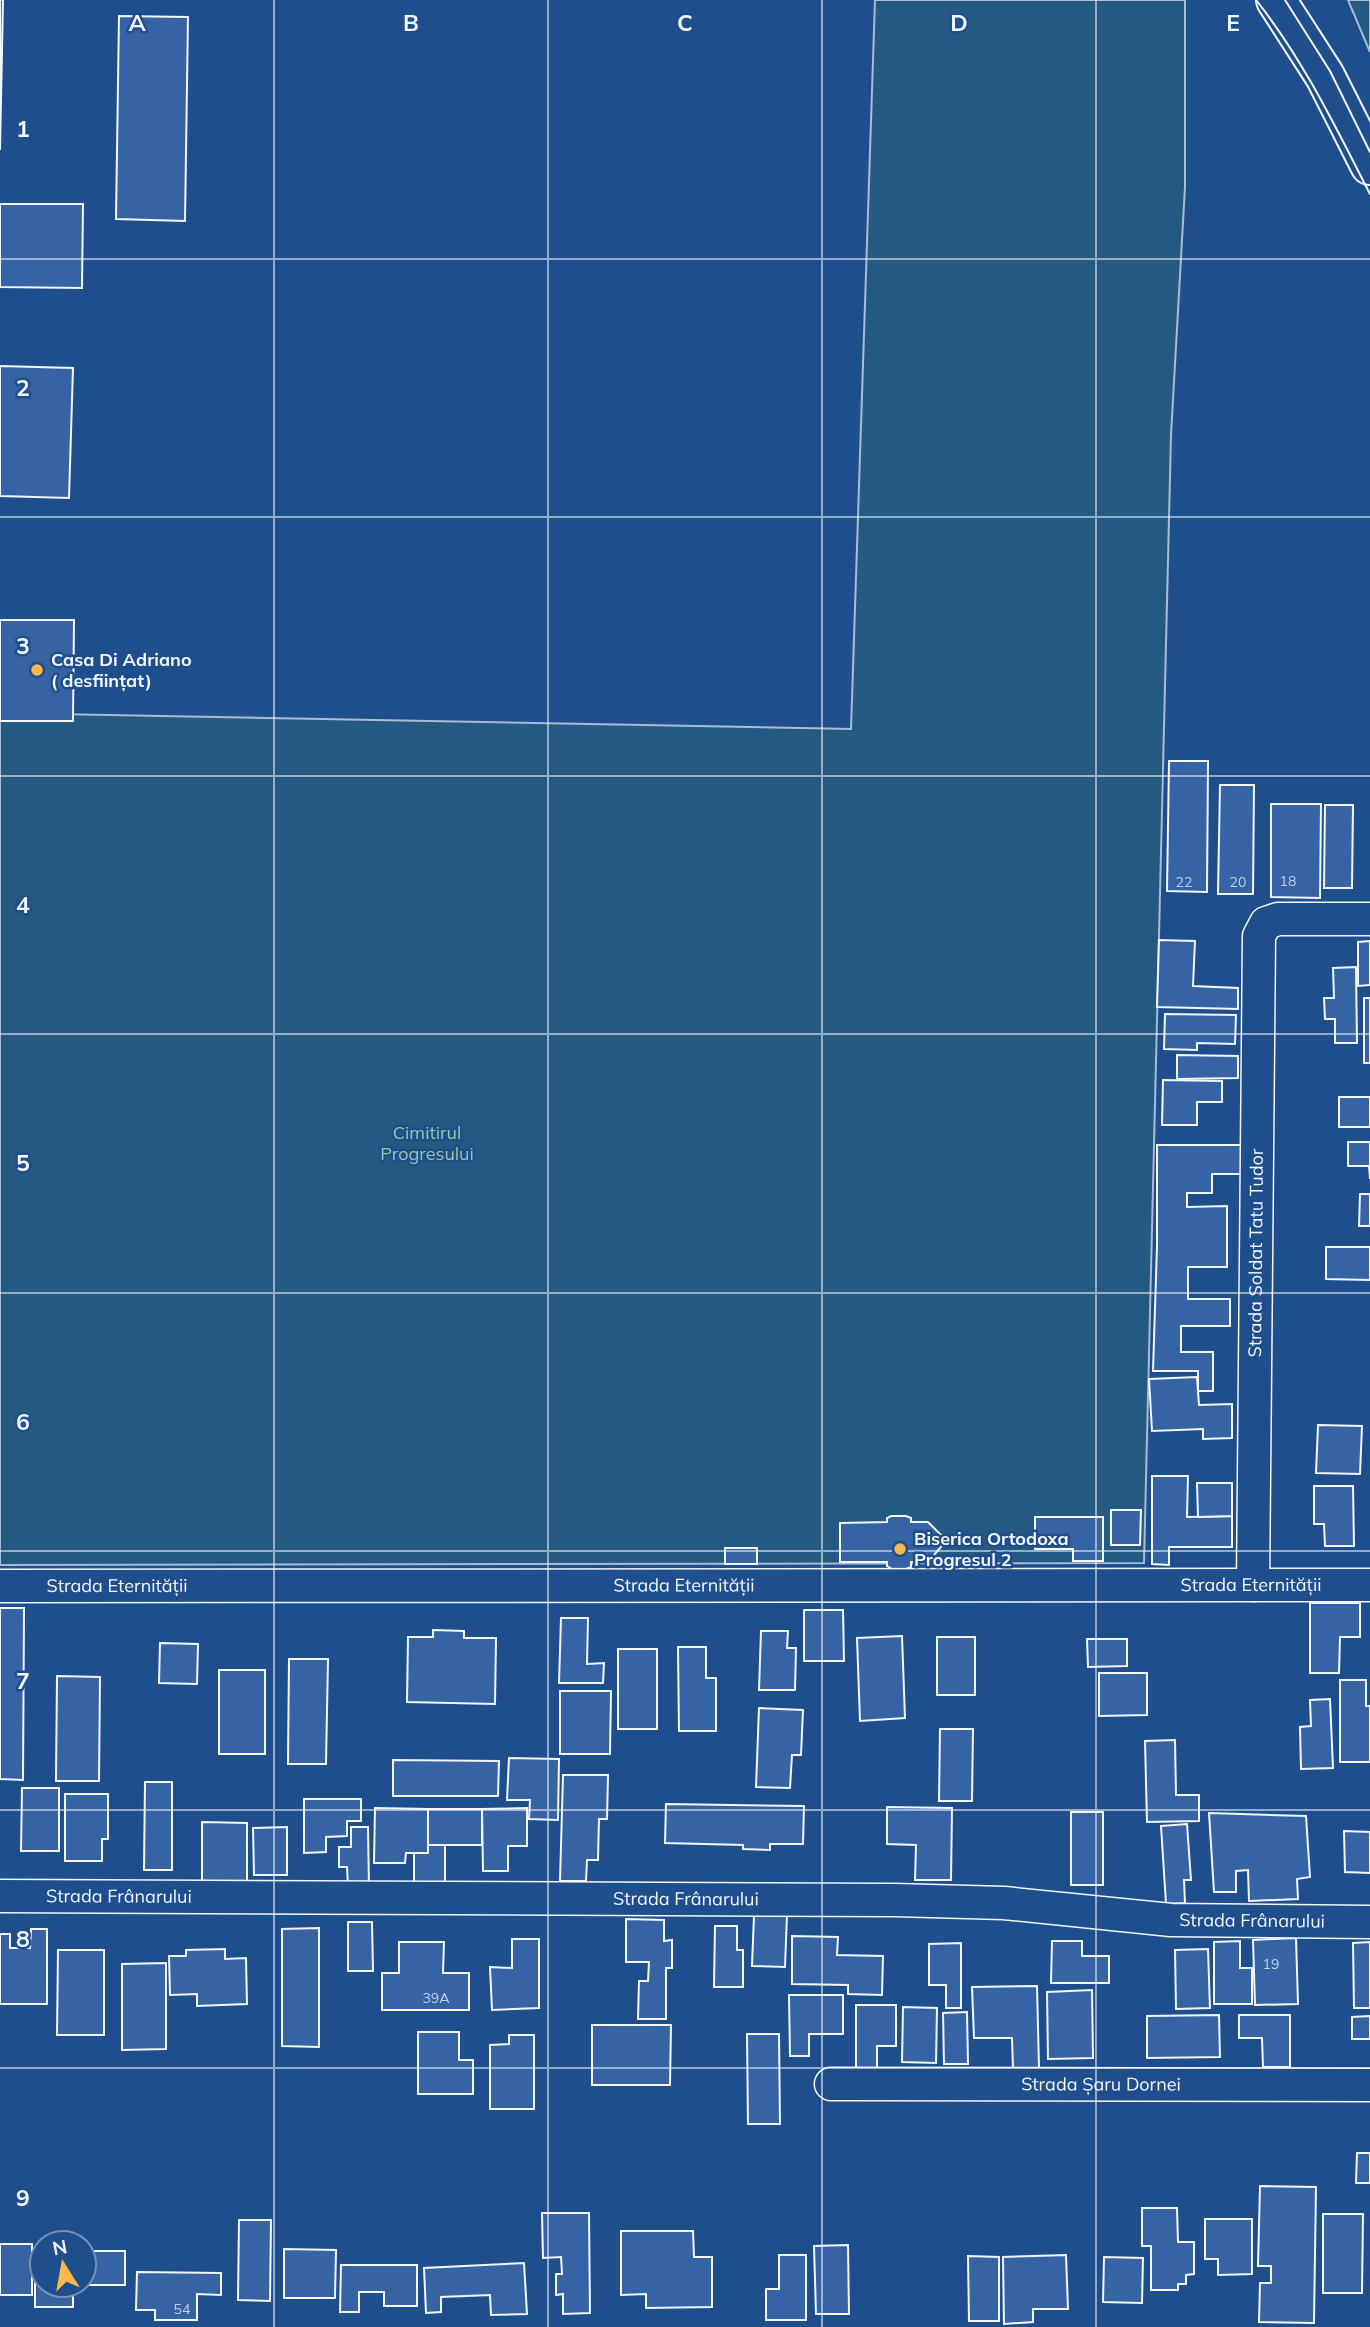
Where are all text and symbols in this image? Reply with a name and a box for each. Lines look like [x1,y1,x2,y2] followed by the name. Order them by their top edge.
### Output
[128,8,146,37] text: A
[403,8,419,37] text: B
[677,8,693,37] text: C
[950,8,968,37] text: D
[1226,8,1240,37] text: E
[16,114,30,143] text: 1
[16,373,30,402] text: 2
[16,631,30,660] text: 3
[51,648,192,692] place label: Casa Di Adriano ( desființat)
[29,662,45,678] marker: Casa Di Adriano ( desființat)
[1280,872,1296,890] house number: 18
[1176,873,1192,891] house number: 22
[1230,873,1246,891] house number: 20
[16,890,30,919] text: 4
[380,1121,474,1165] park label: Cimitirul Progresului
[16,1148,30,1177] text: 5
[1243,1148,1268,1358] street label: Strada Soldat Tatu Tudor
[16,1407,30,1436] text: 6
[914,1527,1069,1571] place label: Biserica Ortodoxa Progresul 2
[892,1541,908,1557] marker: Biserica Ortodoxa Progresul 2
[613,1573,755,1597] street label: Strada Eternității
[1180,1573,1322,1596] street label: Strada Eternității
[46,1574,188,1597] street label: Strada Eternității
[16,1666,30,1695] text: 7
[46,1884,192,1908] street label: Strada Frânarului
[613,1887,759,1910] street label: Strada Frânarului
[1179,1908,1325,1933] street label: Strada Frânarului
[16,1924,30,1953] text: 8
[1263,1955,1279,1973] house number: 19
[422,1989,450,2007] house number: 39A
[1021,2072,1181,2096] street label: Strada Șaru Dornei
[16,2183,30,2212] text: 9
[28,2229,98,2299] north arrow
[50,2234,69,2260] text: N
[174,2300,191,2318] house number: 54

